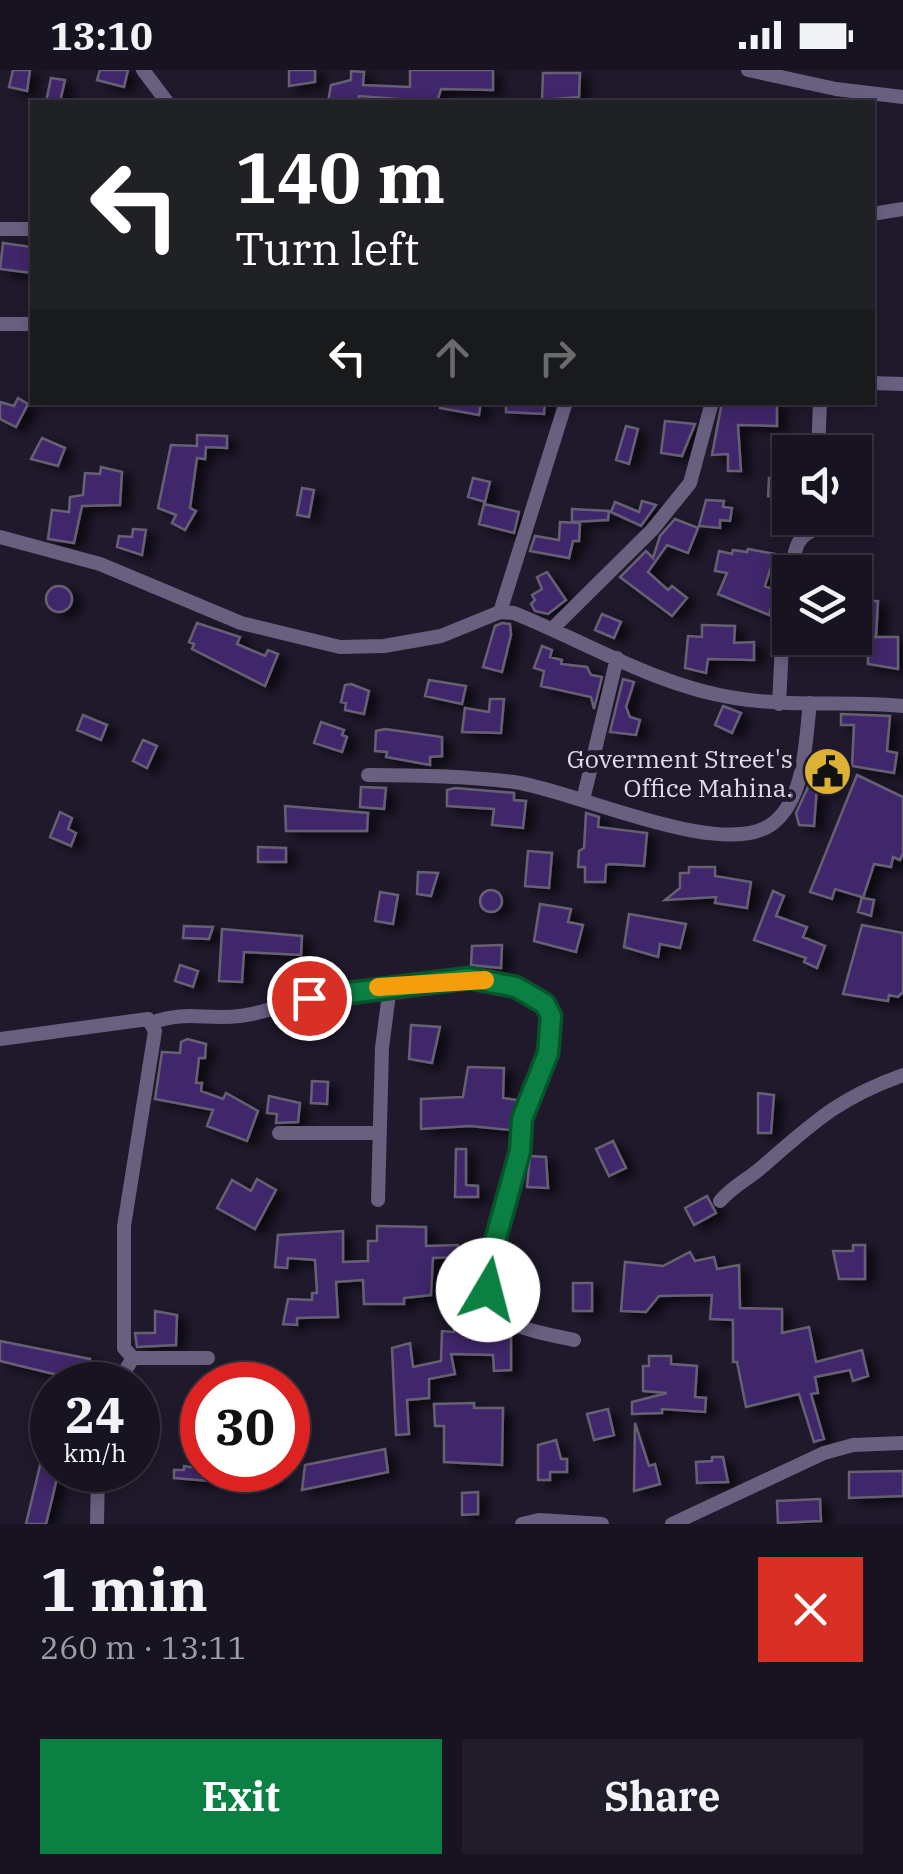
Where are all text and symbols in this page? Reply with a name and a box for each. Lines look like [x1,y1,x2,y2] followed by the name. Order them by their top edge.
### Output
[50,11,153,60] text: 13:10
[235,131,445,222] text: 140 m
[70,140,200,270] icon: left
[235,219,419,277] text: Turn left
[320,330,375,385] icon: left
[425,330,480,385] icon: ahead
[530,330,585,385] icon: right
[772,435,872,655] map controls
[772,435,872,535] button: sound
[772,555,872,655] button: layers
[567,742,793,804] place label: Goverment Street's Office Mahina.
[802,746,854,798] public building icon: Goverment Street's Office Mahina.
[267,956,352,1041] pin
[282,971,337,1026] icon: arrive
[436,1238,540,1342] position arrow
[180,1362,310,1492] speed limit sign: 30
[65,1382,125,1447] text: 24
[63,1436,127,1469] text: km/h
[40,1549,208,1628] text: 1 min
[758,1557,863,1662] button: close
[40,1626,247,1668] text: 260 m · 13:11
[40,1739,442,1854] button: Exit
[462,1739,863,1854] button: Share

